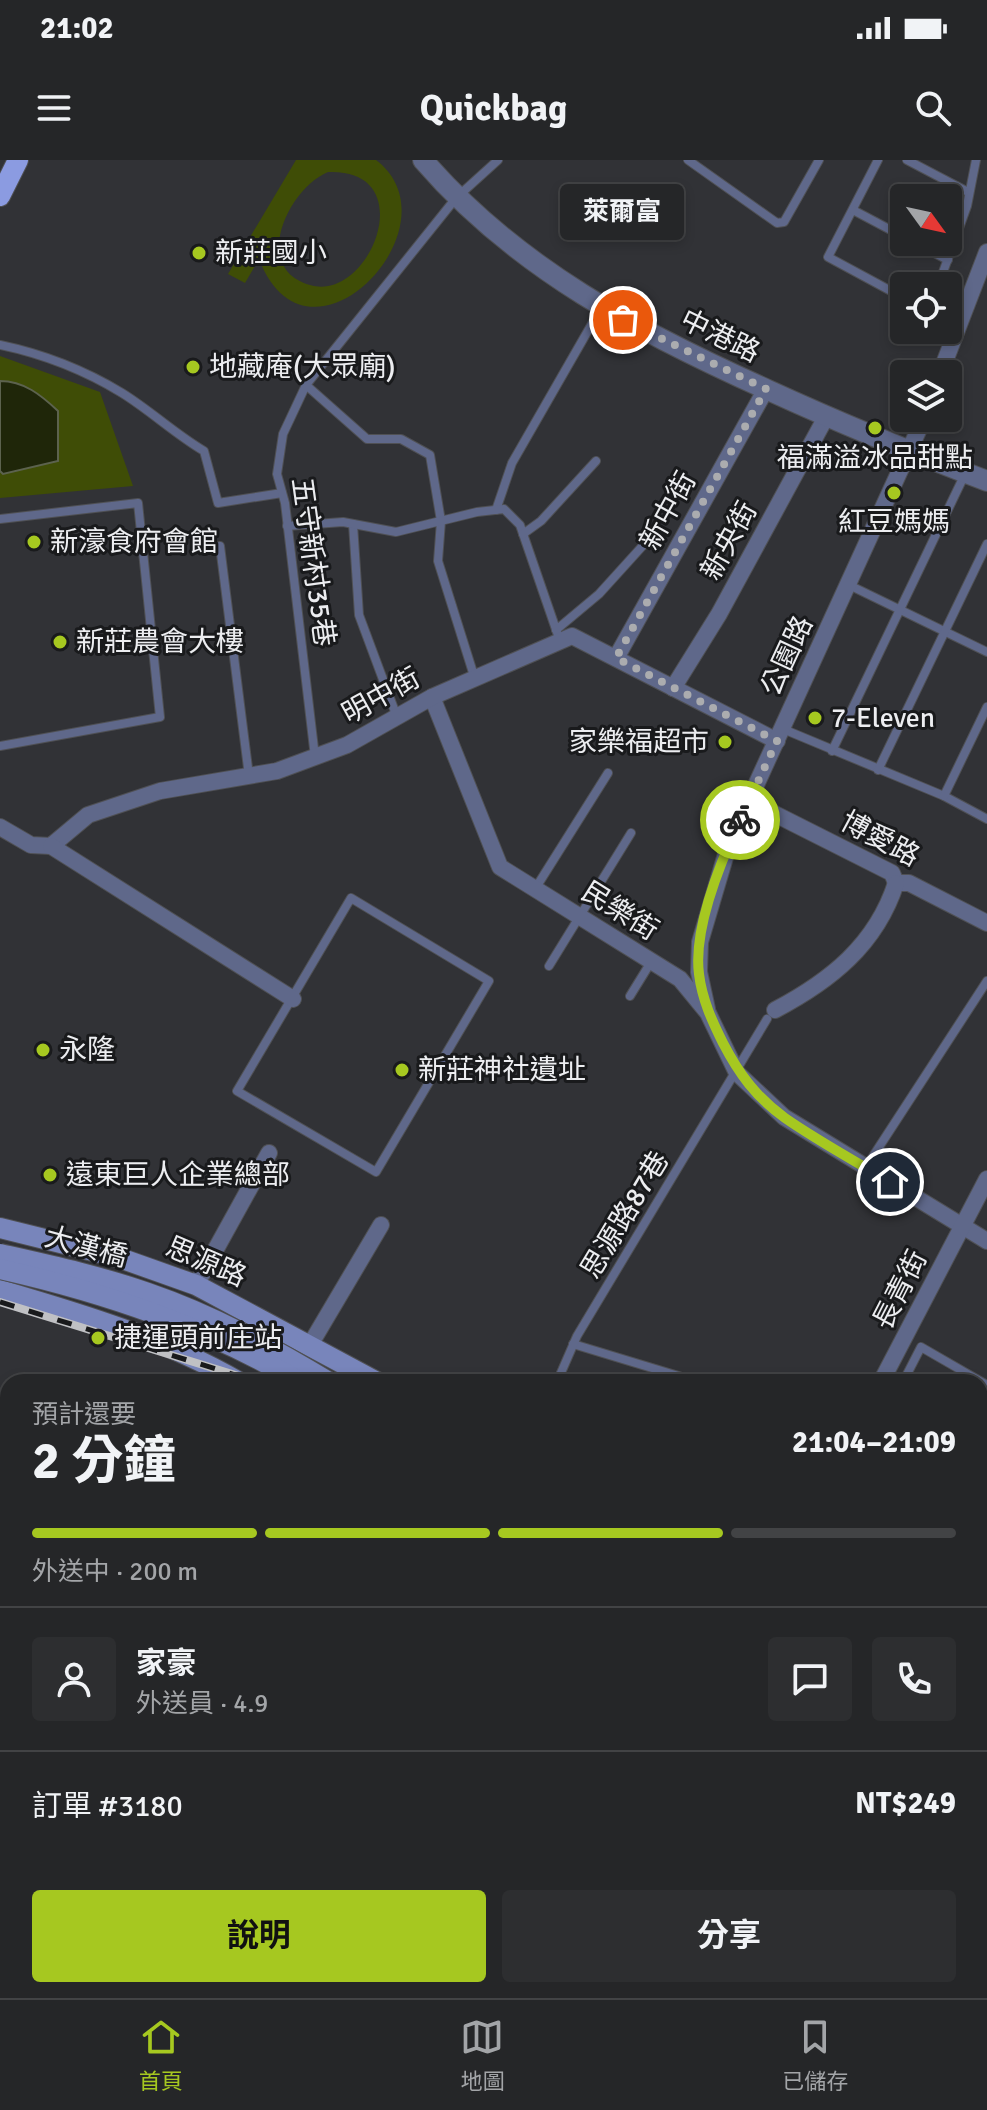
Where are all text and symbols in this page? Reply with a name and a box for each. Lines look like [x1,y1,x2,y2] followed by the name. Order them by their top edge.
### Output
[40,10,114,47] text: 21:02
[32,86,76,130] icon: menu
[420,86,567,131] text: Quickbag
[911,86,955,130] icon: search
[561,184,685,240] callout: 萊爾富
[890,184,962,256] north arrow
[890,184,962,432] map controls
[583,196,661,228] text: 萊爾富
[215,236,327,270] place label: 新莊國小
[190,244,208,262] marker: 新莊國小
[890,272,962,344] button: locate
[589,286,657,354] pin
[601,298,645,342] icon: bag
[675,302,765,370] street label: 中港路
[209,350,396,384] place label: 地藏庵(大眾廟)
[184,358,202,376] marker: 地藏庵(大眾廟)
[890,360,962,432] button: layers
[866,419,884,437] marker: 福滿溢冰品甜點
[777,441,973,475] place label: 福滿溢冰品甜點
[633,466,703,556] street label: 新中街
[284,475,342,649] street label: 五守新村35巷
[885,484,903,502] marker: 紅豆媽媽
[694,496,764,586] street label: 新央街
[838,505,950,539] place label: 紅豆媽媽
[50,525,218,559] place label: 新濠食府會館
[25,533,43,551] marker: 新濠食府會館
[754,611,820,701] street label: 公園路
[76,625,244,659] place label: 新莊農會大樓
[51,633,69,651] marker: 新莊農會大樓
[336,661,426,731] street label: 明中街
[831,701,935,735] place label: 7-Eleven
[806,709,824,727] marker: 7-Eleven
[569,725,709,759] place label: 家樂福超市
[716,733,734,751] marker: 家樂福超市
[700,780,780,860] courier
[718,798,762,842] icon: bike
[835,804,925,874] street label: 博愛路
[575,874,665,948] street label: 民樂街
[59,1033,115,1067] place label: 永隆
[34,1041,52,1059] marker: 永隆
[418,1053,586,1087] place label: 新莊神社遺址
[393,1061,411,1079] marker: 新莊神社遺址
[574,1145,676,1285] street label: 思源路87巷
[856,1148,924,1216] pin
[66,1158,290,1192] place label: 遠東巨人企業總部
[868,1160,912,1204] icon: home
[41,1166,59,1184] marker: 遠東巨人企業總部
[41,1220,131,1274] street label: 大漢橋
[161,1230,251,1294] street label: 思源路
[866,1245,934,1335] street label: 長青街
[114,1321,282,1355] place label: 捷運頭前庄站
[89,1329,107,1347] marker: 捷運頭前庄站
[32,1399,136,1431] text: 預計還要
[792,1424,956,1461] text: 21:04–21:09
[32,1429,176,1493] text: 2 分鐘
[32,1556,198,1588] text: 外送中 · 200 m
[32,1637,116,1721] button: person
[768,1637,852,1721] button: chat
[872,1637,956,1721] button: phone
[136,1645,196,1682] text: 家豪
[136,1688,268,1720] text: 外送員 · 4.9
[855,1785,956,1822] text: NT$249
[32,1788,183,1825] text: 訂單 #3180
[32,1890,486,1982] button: 說明
[502,1890,956,1982] button: 分享
[139,2015,183,2095] tab: 首頁
[460,2015,504,2095] tab: 地圖
[782,2015,848,2095] tab: 已儲存

